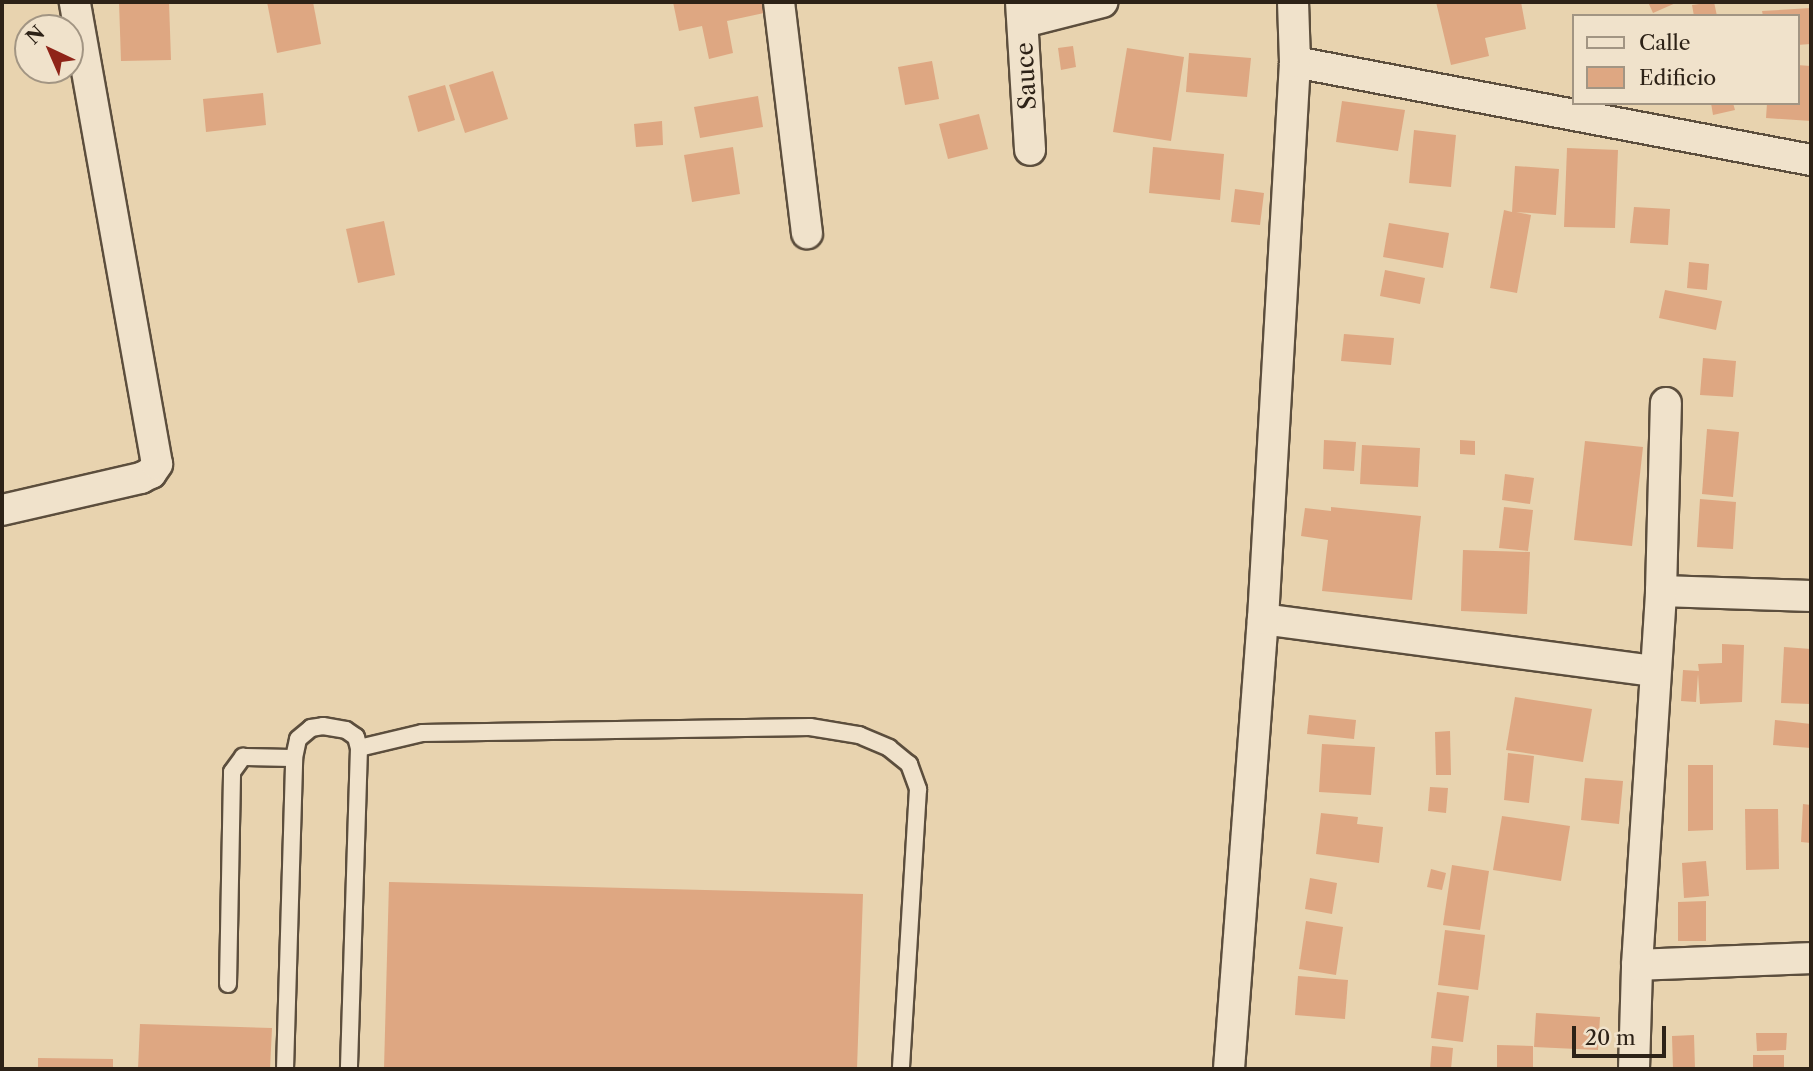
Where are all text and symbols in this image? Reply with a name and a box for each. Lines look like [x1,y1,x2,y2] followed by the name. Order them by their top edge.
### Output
[14,14,84,84] north arrow
[1572,14,1799,105] legend
[22,21,49,49] text: N
[1639,30,1691,55] text: Calle
[1010,41,1042,111] street label: Sauce
[1639,65,1716,90] text: Edificio
[1575,1012,1670,1056] scale bar
[1585,1025,1636,1050] text: 20 m

